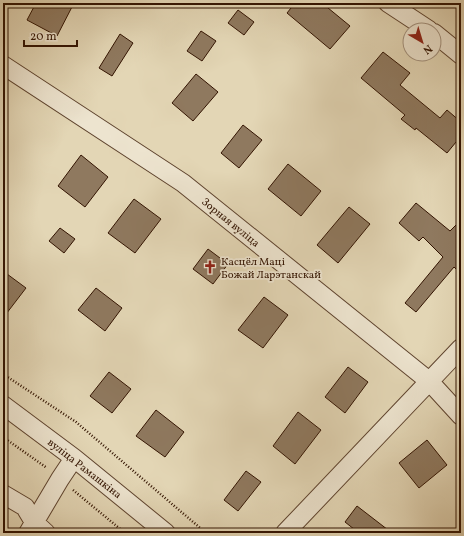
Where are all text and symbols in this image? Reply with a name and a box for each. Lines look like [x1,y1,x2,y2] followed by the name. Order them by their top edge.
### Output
[24,22,77,48] scale bar
[402,22,442,62] north arrow
[30,29,57,45] text: 20 m
[419,40,435,57] text: N
[198,195,263,252] street label: Зорная вуліца
[221,255,321,283] place label: Касцёл Маці Божай Ларэтанскай
[202,259,218,275] church icon: Касцёл Маці Божай Ларэтанскай
[44,436,125,503] street label: вуліца Рамашкіна

